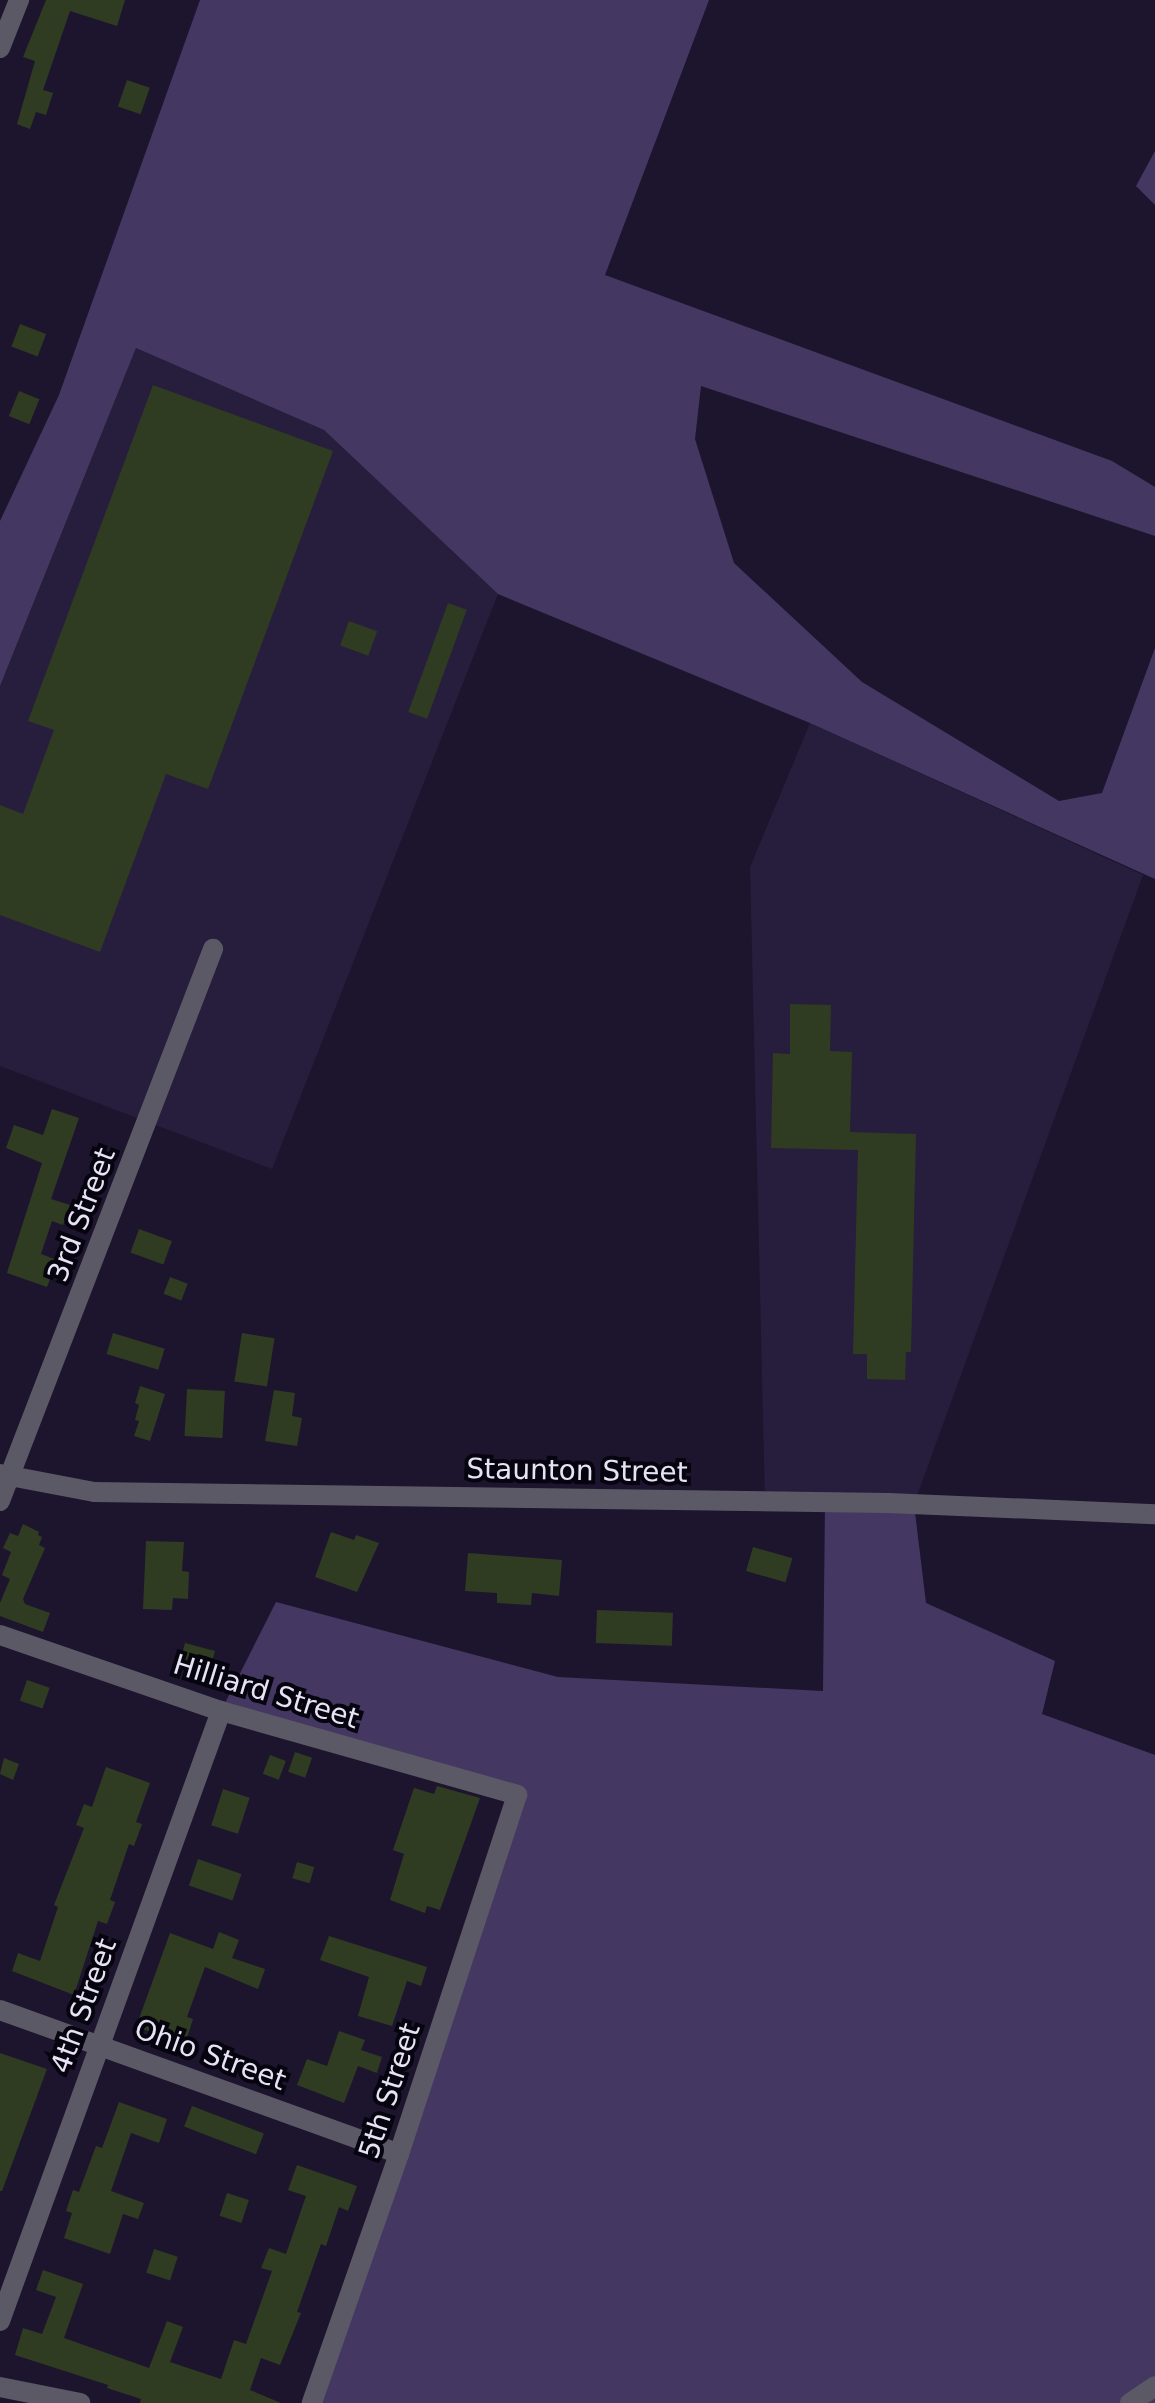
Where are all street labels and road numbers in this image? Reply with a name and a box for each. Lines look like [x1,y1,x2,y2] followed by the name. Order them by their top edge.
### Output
[41,1143,123,1287] street label: 3rd Street
[466,1452,688,1490] street label: Staunton Street
[169,1648,363,1736] street label: Hilliard Street
[44,1934,124,2078] street label: 4th Street
[130,2012,290,2098] street label: Ohio Street
[352,2019,428,2163] street label: 5th Street

